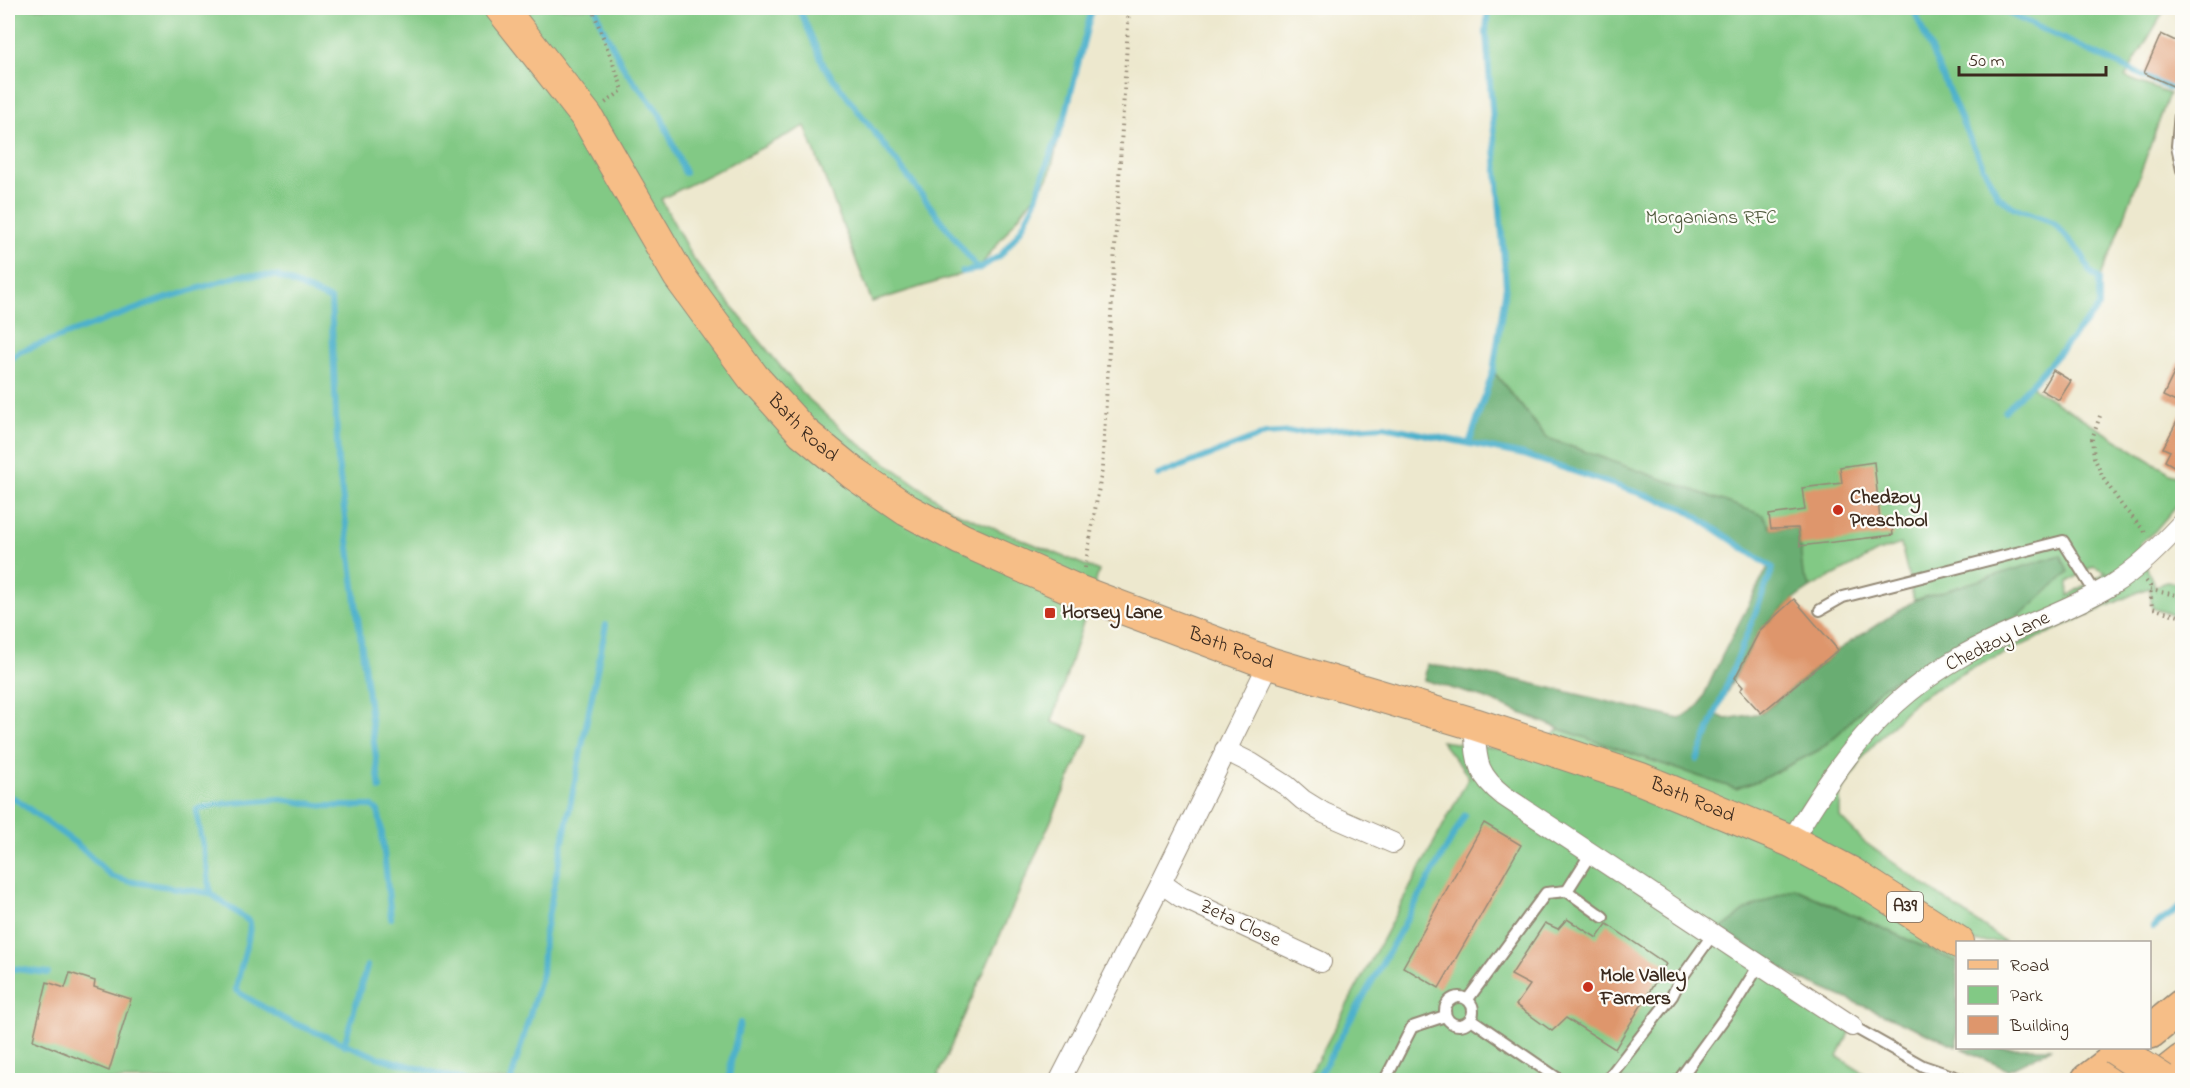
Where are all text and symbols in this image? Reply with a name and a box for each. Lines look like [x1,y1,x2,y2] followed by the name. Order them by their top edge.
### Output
[1959,39,2106,77] scale bar
[1968,49,2005,75] text: 50 m
[1645,204,1777,234] park label: Morganians RFC
[760,386,844,469] street label: Bath Road
[1850,484,1928,536] place label: Chedzoy Preschool
[1831,503,1845,517] marker: Chedzoy Preschool
[1062,599,1164,629] place label: Horsey Lane
[1941,604,2055,680] street label: Chedzoy Lane
[1043,606,1057,620] marker: Horsey Lane
[1183,619,1278,678] street label: Bath Road
[1645,769,1739,831] street label: Bath Road
[1887,892,1923,922] road number: A39
[1195,893,1285,955] street label: Zeta Close
[1956,941,2151,1049] legend
[2010,954,2049,980] text: Road
[1599,962,1686,1014] place label: Mole Valley Farmers
[1581,980,1595,994] marker: Mole Valley Farmers
[2010,984,2043,1010] text: Park
[2009,1014,2069,1041] text: Building

